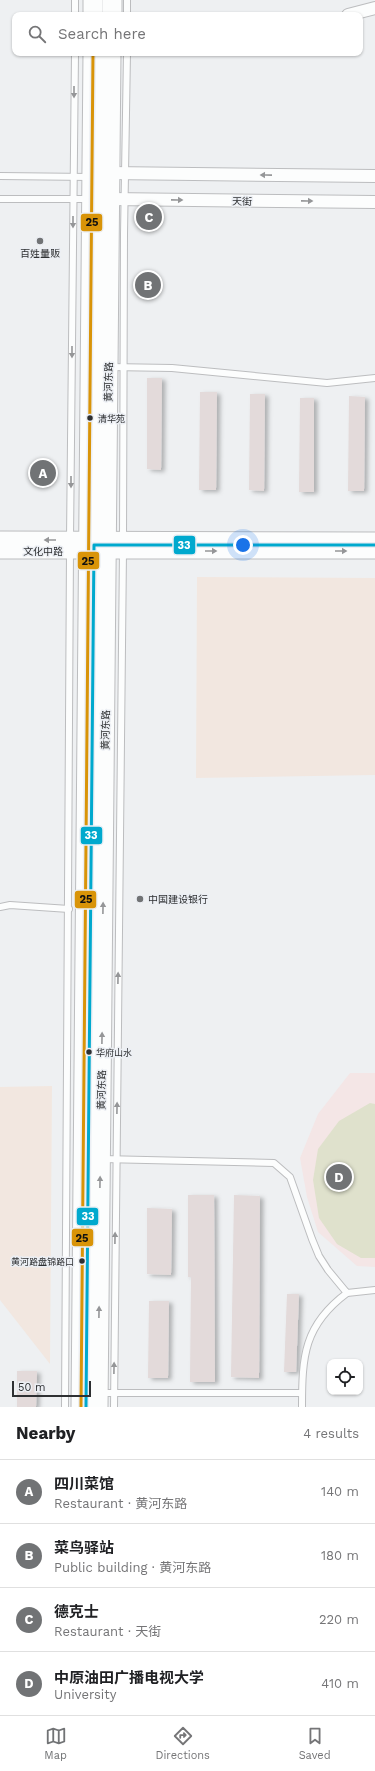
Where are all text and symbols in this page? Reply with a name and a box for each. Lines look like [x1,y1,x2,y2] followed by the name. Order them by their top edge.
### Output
[12,12,363,56] search box
[26,23,48,45] icon: search
[58,25,146,43] text: Search here
[71,86,77,99] one-way arrow
[260,171,272,178] one-way arrow
[232,196,252,207] street label: 天街
[171,197,184,203] one-way arrow
[301,198,314,204] one-way arrow
[136,202,162,232] pin: C
[80,213,103,232] line badge: 25
[70,216,76,229] one-way arrow
[86,216,98,229] text: 25
[35,236,45,246] marker: 百姓量贩
[20,248,60,259] place label: 百姓量贩
[135,270,161,300] pin: B
[69,346,75,359] one-way arrow
[103,362,114,402] street label: 黄河东路
[85,413,95,423] marker: 清华苑
[98,413,125,424] place label: 清华苑
[30,458,56,488] pin: A
[68,476,74,489] one-way arrow
[173,535,196,555] line badge: 33
[233,535,253,555] your location
[43,537,56,543] one-way arrow
[177,539,191,552] text: 33
[23,546,63,557] street label: 文化中路
[205,548,218,554] one-way arrow
[335,548,348,554] one-way arrow
[77,551,100,570] line badge: 25
[82,555,94,568] text: 25
[100,710,111,750] street label: 黄河东路
[80,826,103,845] line badge: 33
[84,829,98,842] text: 33
[74,890,97,909] line badge: 25
[80,893,92,906] text: 25
[135,894,145,904] marker: 中国建设银行
[148,894,208,905] place label: 中国建设银行
[100,901,106,914] one-way arrow
[115,971,121,984] one-way arrow
[99,1031,105,1044] one-way arrow
[84,1047,94,1057] marker: 华府山水
[96,1047,132,1058] place label: 华府山水
[96,1070,107,1110] street label: 黄河东路
[114,1101,120,1114] one-way arrow
[326,1162,352,1192] pin: D
[97,1175,103,1188] one-way arrow
[76,1207,99,1226] line badge: 33
[81,1210,95,1223] text: 33
[71,1228,94,1247] line badge: 25
[112,1231,118,1244] one-way arrow
[76,1232,88,1245] text: 25
[77,1256,87,1266] marker: 黄河路盘锦路口
[11,1257,74,1267] place label: 黄河路盘锦路口
[96,1305,102,1318] one-way arrow
[327,1359,363,1395] map controls
[327,1359,363,1395] button: locate
[111,1361,117,1374] one-way arrow
[12,1379,91,1398] scale bar
[18,1381,45,1394] text: 50 m
[16,1423,75,1443] text: Nearby
[303,1426,359,1441] text: 4 results
[54,1475,114,1493] text: 四川菜馆
[25,1484,33,1499] text: A
[321,1484,359,1499] text: 140 m
[54,1496,187,1511] text: Restaurant · 黄河东路
[54,1539,114,1557] text: 菜鸟驿站
[25,1548,33,1563] text: B
[321,1548,359,1563] text: 180 m
[54,1560,211,1575] text: Public building · 黄河东路
[54,1603,99,1621] text: 德克士
[25,1612,33,1627] text: C
[319,1612,359,1627] text: 220 m
[54,1624,161,1639] text: Restaurant · 天街
[54,1669,204,1687] text: 中原油田广播电视大学
[24,1676,34,1691] text: D
[321,1676,359,1691] text: 410 m
[54,1687,116,1702] text: University
[44,1725,67,1762] tab: Map
[156,1725,210,1762] tab: Directions
[299,1725,331,1762] tab: Saved

